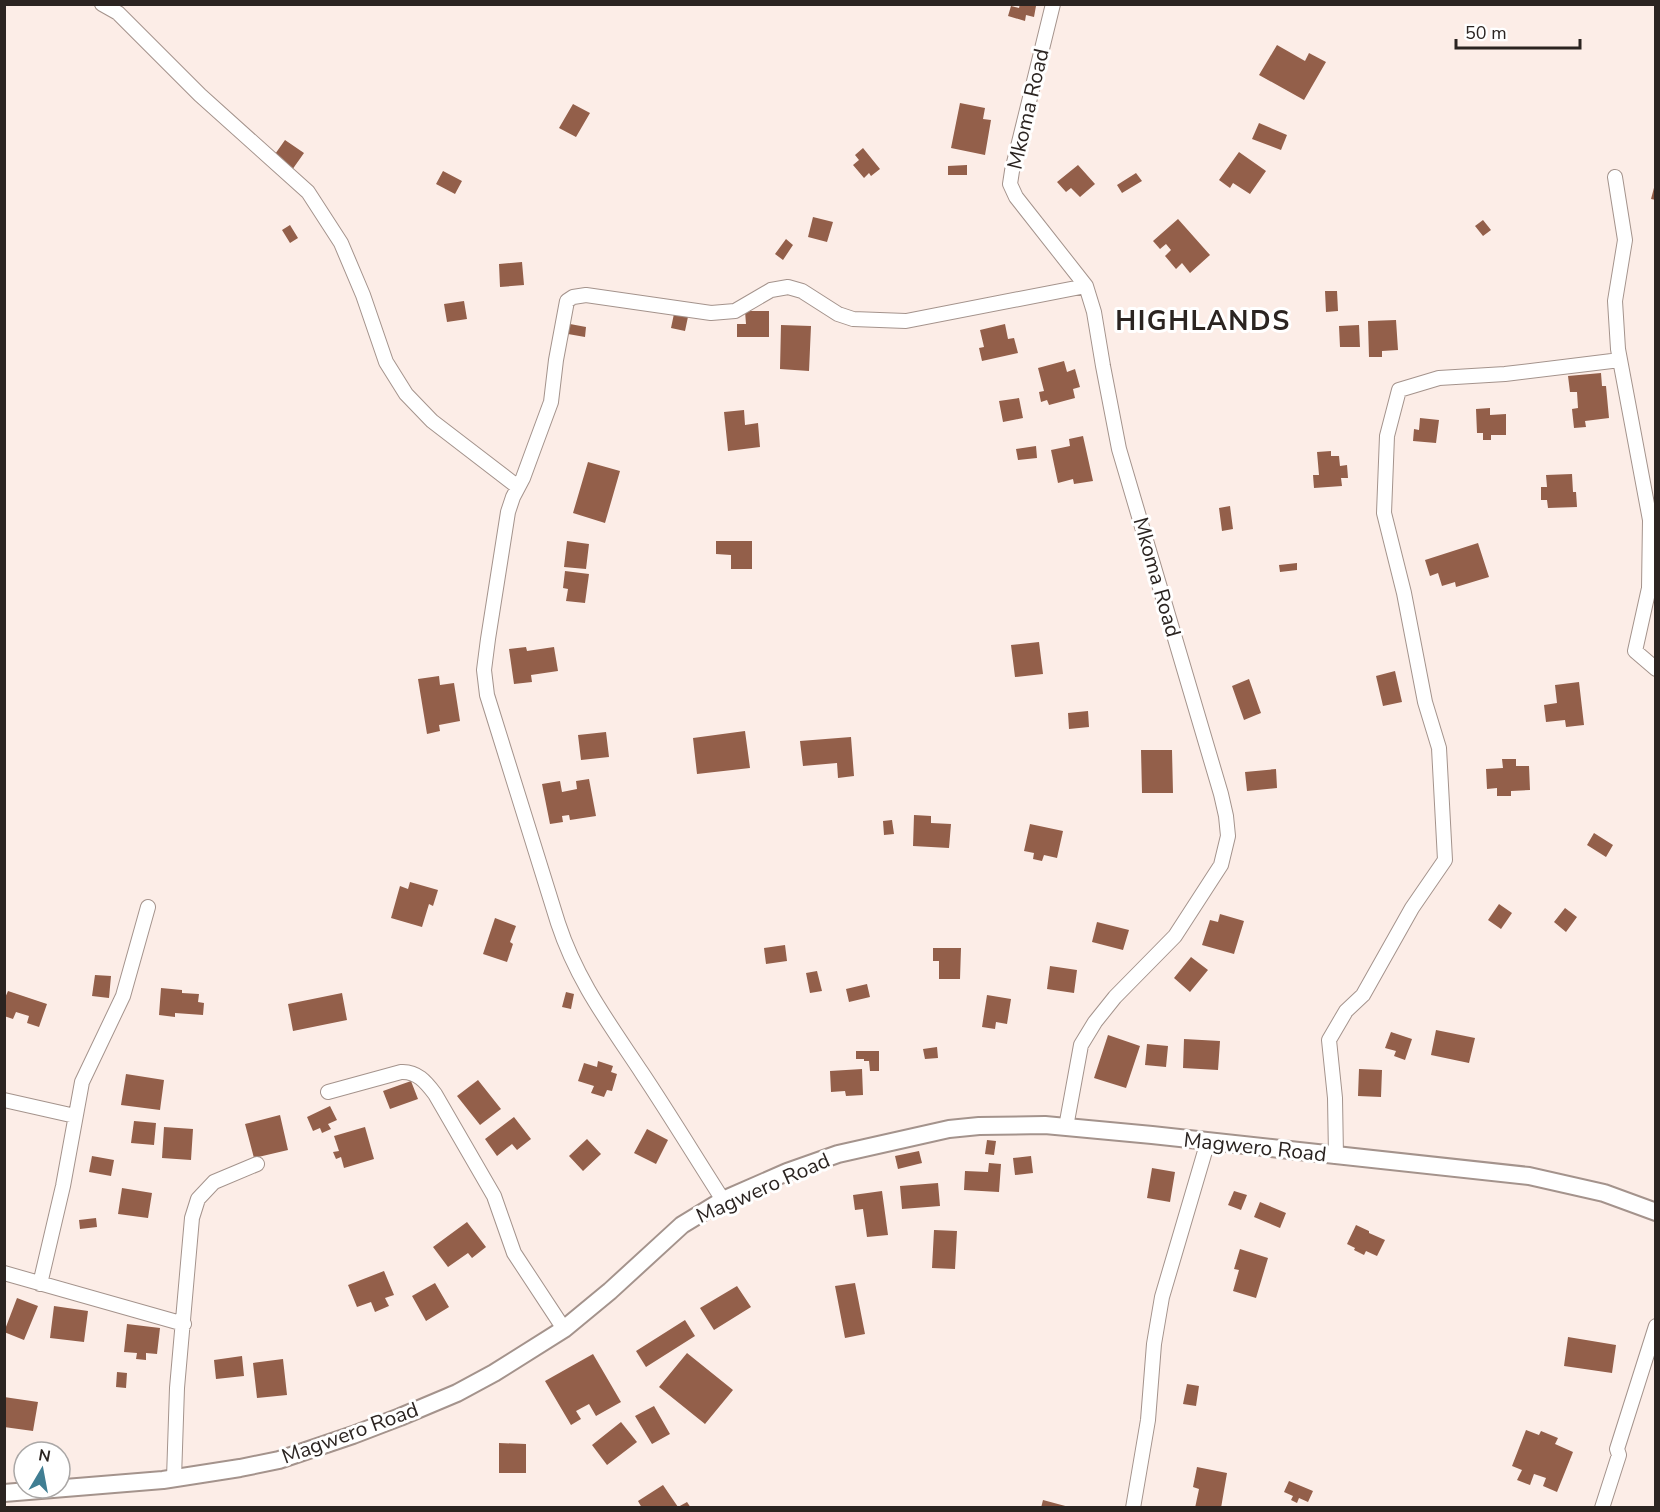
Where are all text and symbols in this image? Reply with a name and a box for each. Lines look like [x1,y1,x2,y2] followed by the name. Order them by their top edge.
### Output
[1456,12,1580,50] scale bar
[1465,21,1507,45] text: 50 m
[1000,46,1056,172] street label: Mkoma Road
[1115,303,1291,340] district label: HIGHLANDS
[1127,514,1187,640] street label: Mkoma Road
[1182,1126,1328,1168] street label: Magwero Road
[692,1146,834,1230] street label: Magwero Road
[278,1395,422,1471] street label: Magwero Road
[12,1440,72,1500] north arrow
[37,1444,52,1468] text: N

